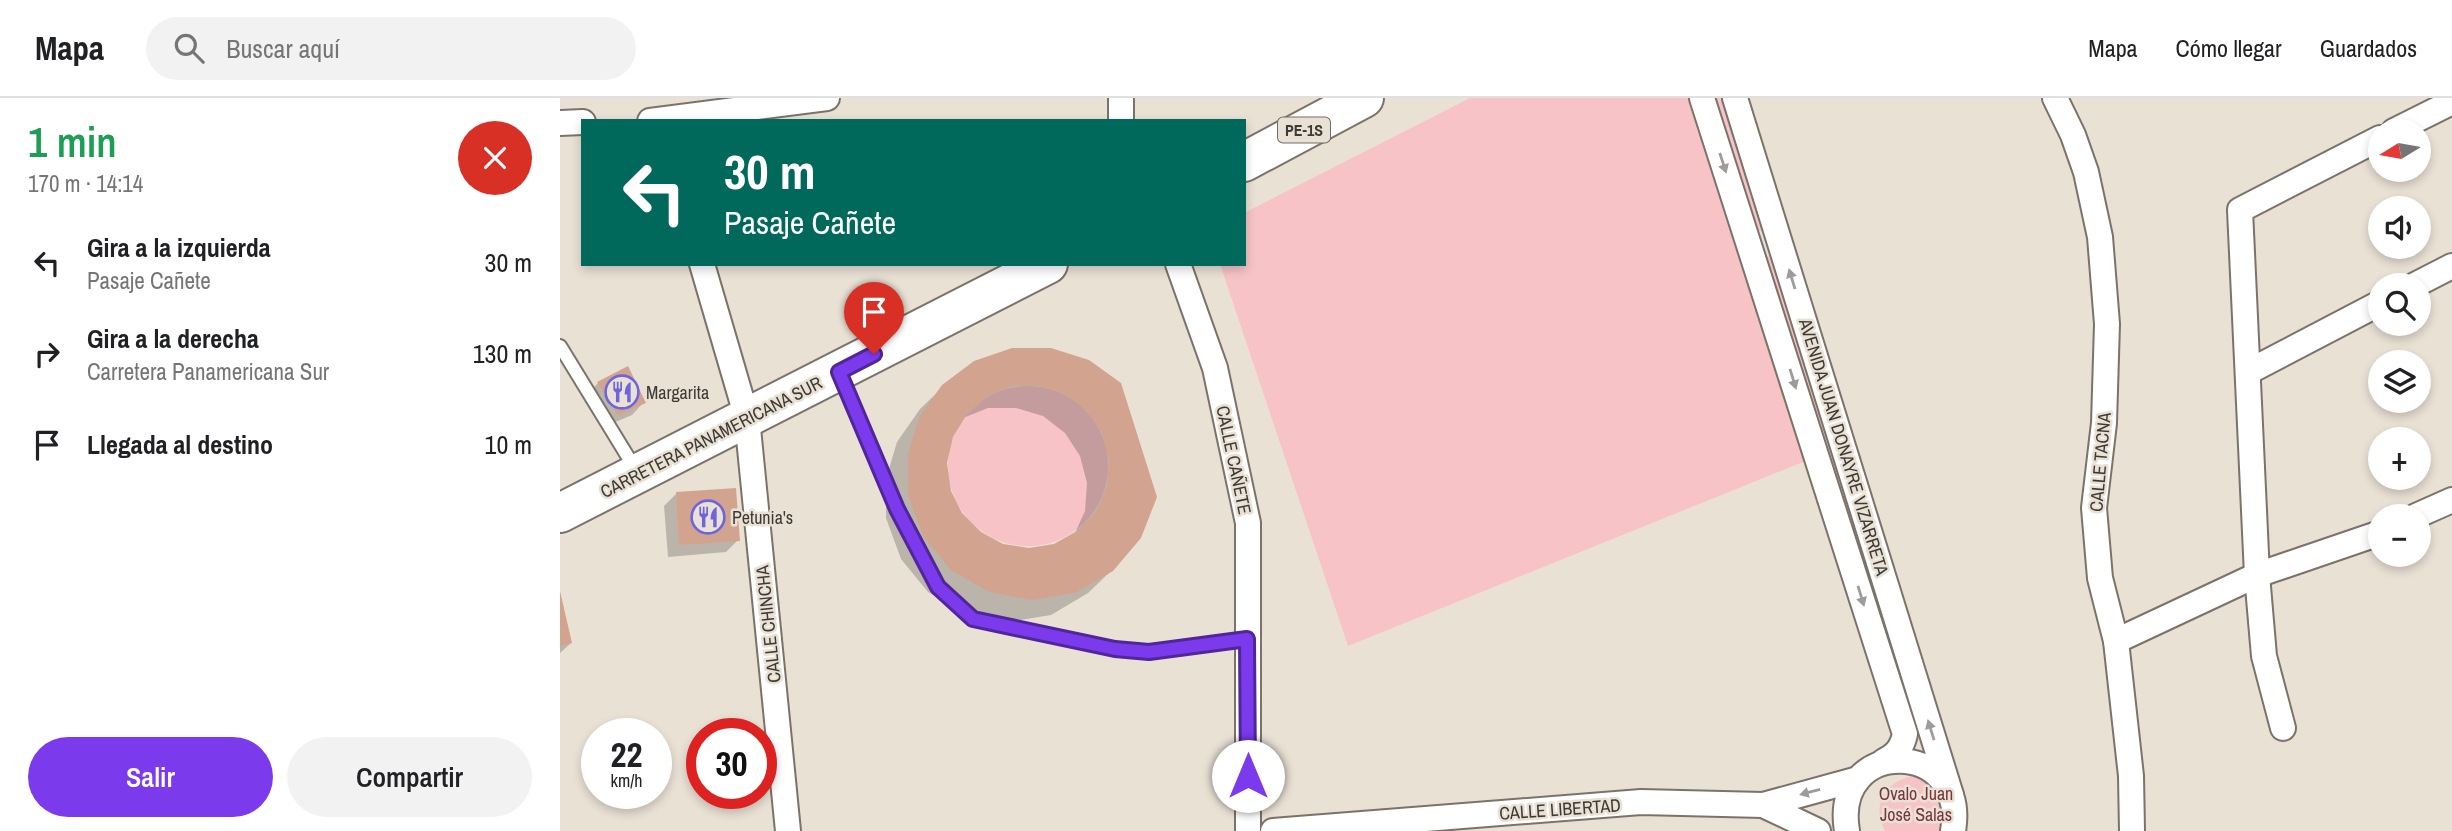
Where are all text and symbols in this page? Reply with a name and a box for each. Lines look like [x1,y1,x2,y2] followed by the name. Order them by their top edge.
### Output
[146,17,636,80] search box
[35,26,104,70] text: Mapa
[170,29,208,67] icon: search
[226,31,340,66] text: Buscar aquí
[2088,32,2138,64] text: Mapa
[2176,32,2282,64] text: Cómo llegar
[2320,32,2417,64] text: Guardados
[28,114,117,170] text: 1 min
[1278,118,1330,142] road number: PE-1S
[2368,119,2431,182] north arrow
[2368,119,2431,567] map controls
[458,121,532,195] button: close
[724,138,816,204] text: 30 m
[609,147,700,238] icon: left
[1719,152,1729,173] one-way arrow
[28,168,143,199] text: 170 m · 14:14
[2368,196,2431,259] button: sound
[724,201,896,244] text: Pasaje Cañete
[87,230,271,265] text: Gira a la izquierda
[28,244,66,282] icon: left
[485,245,532,280] text: 30 m
[87,265,211,296] text: Pasaje Cañete
[1786,268,1796,289] one-way arrow
[2368,273,2431,336] button: search
[844,282,904,354] pin
[855,293,893,331] icon: arrive
[1793,315,1895,579] street label: AVENIDA JUAN DONAYRE VIZARRETA
[87,321,259,356] text: Gira a la derecha
[28,335,66,373] icon: right
[473,336,532,371] text: 130 m
[2368,350,2431,413] button: layers
[87,356,329,387] text: Carretera Panamericana Sur
[1788,369,1799,390] one-way arrow
[596,370,826,504] street label: CARRETERA PANAMERICANA SUR
[603,373,641,411] restaurant icon: Margarita
[646,380,709,405] place label: Margarita
[1210,403,1258,517] street label: CALLE CAÑETE
[2083,411,2117,513] street label: CALLE TACNA
[28,426,66,464] icon: arrive
[87,427,273,462] text: Llegada al destino
[485,427,532,462] text: 10 m
[2368,427,2431,490] button: +
[689,498,727,536] restaurant icon: Petunia's
[2368,504,2431,567] button: −
[732,505,793,530] place label: Petunia's
[749,564,787,684] street label: CALLE CHINCHA
[1857,586,1867,607] one-way arrow
[686,718,777,809] speed limit sign: 30
[1926,719,1936,740] one-way arrow
[611,731,642,778] text: 22
[28,737,273,817] button: Salir
[287,737,532,817] button: Compartir
[1211,739,1285,813] position arrow
[611,768,643,793] text: km/h
[1879,781,1953,827] park label: Ovalo Juan José Salas
[1799,787,1821,798] one-way arrow
[1498,792,1622,826] street label: CALLE LIBERTAD

